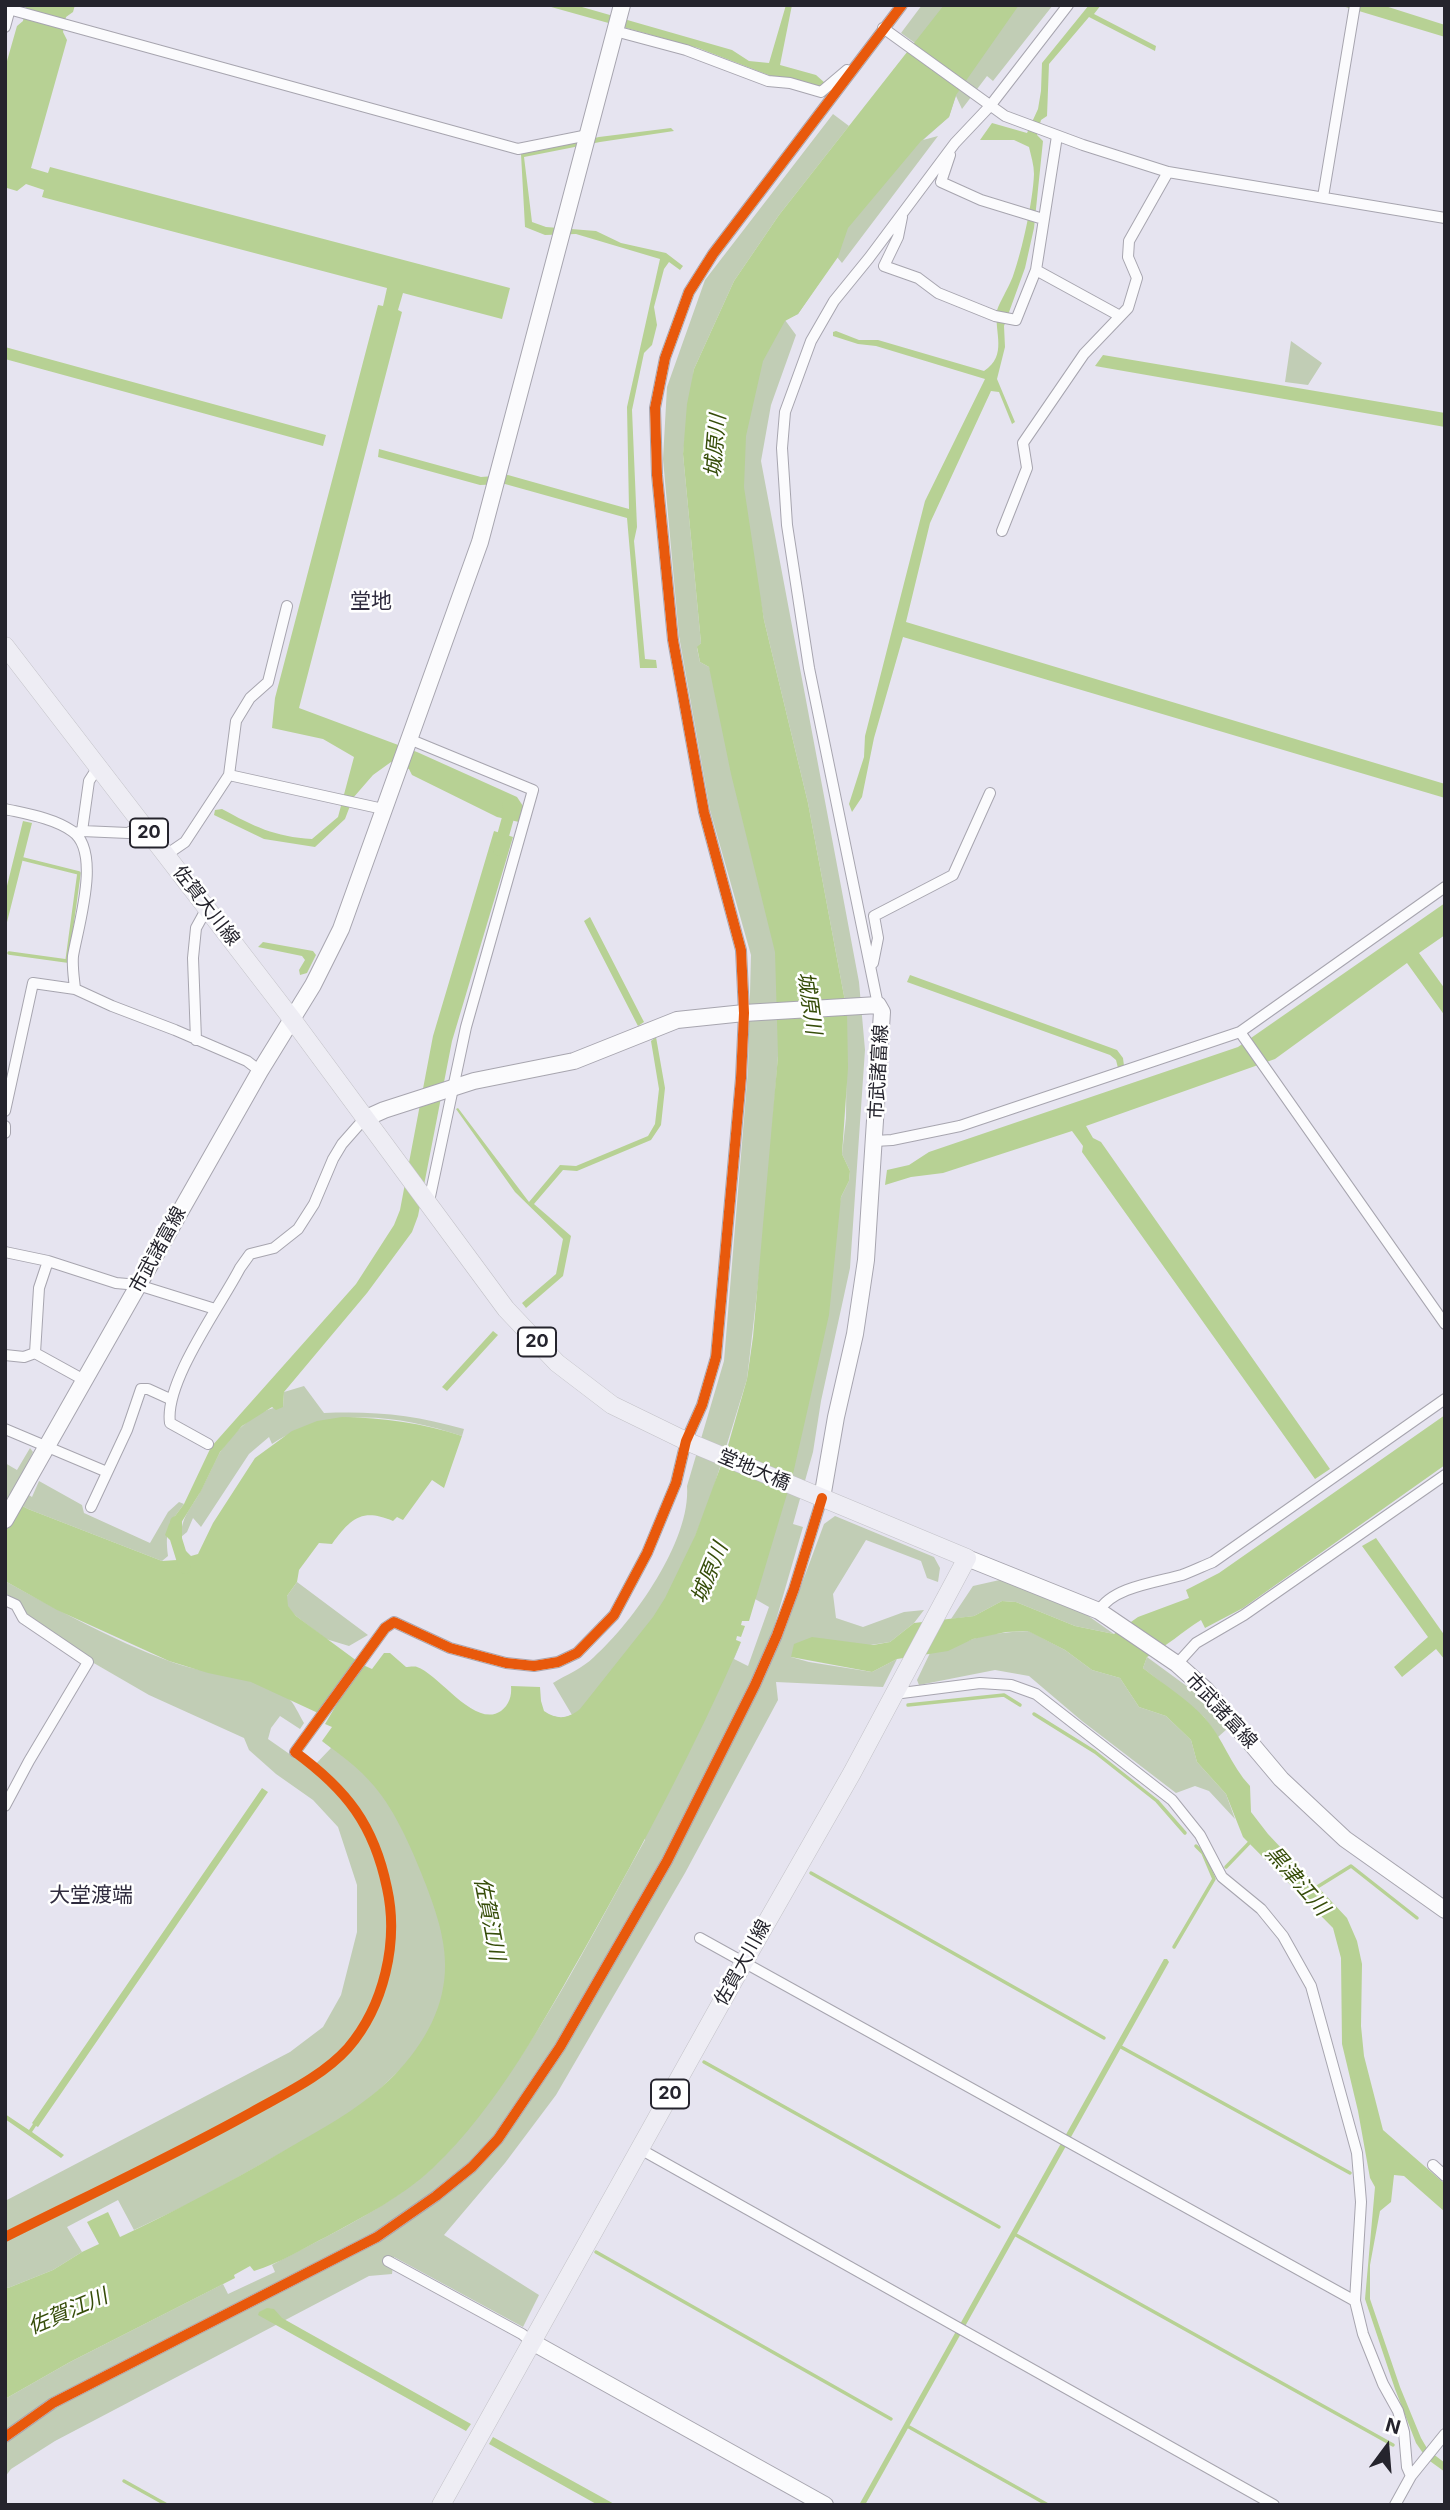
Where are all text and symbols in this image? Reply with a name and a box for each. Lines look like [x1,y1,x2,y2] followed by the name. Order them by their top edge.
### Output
[701,414,731,478] water label: 城原川
[350,589,392,615] district label: 堂地
[130,818,168,848] road number: 20
[168,862,244,950] street label: 佐賀大川線
[792,970,826,1036] water label: 城原川
[865,1024,893,1120] street label: 市武諸富線
[125,1203,191,1297] street label: 市武諸富線
[518,1328,556,1357] road number: 20
[715,1445,793,1495] street label: 堂地大橋
[687,1539,733,1607] water label: 城原川
[1180,1668,1262,1754] street label: 市武諸富線
[1260,1841,1334,1921] water label: 黒津江川
[469,1875,509,1963] water label: 佐賀江川
[49,1883,133,1909] district label: 大堂渡端
[710,1916,776,2010] street label: 佐賀大川線
[651,2080,689,2108] road number: 20
[24,2284,112,2340] water label: 佐賀江川
[1352,2412,1422,2482] north arrow
[1383,2413,1403,2439] text: N

